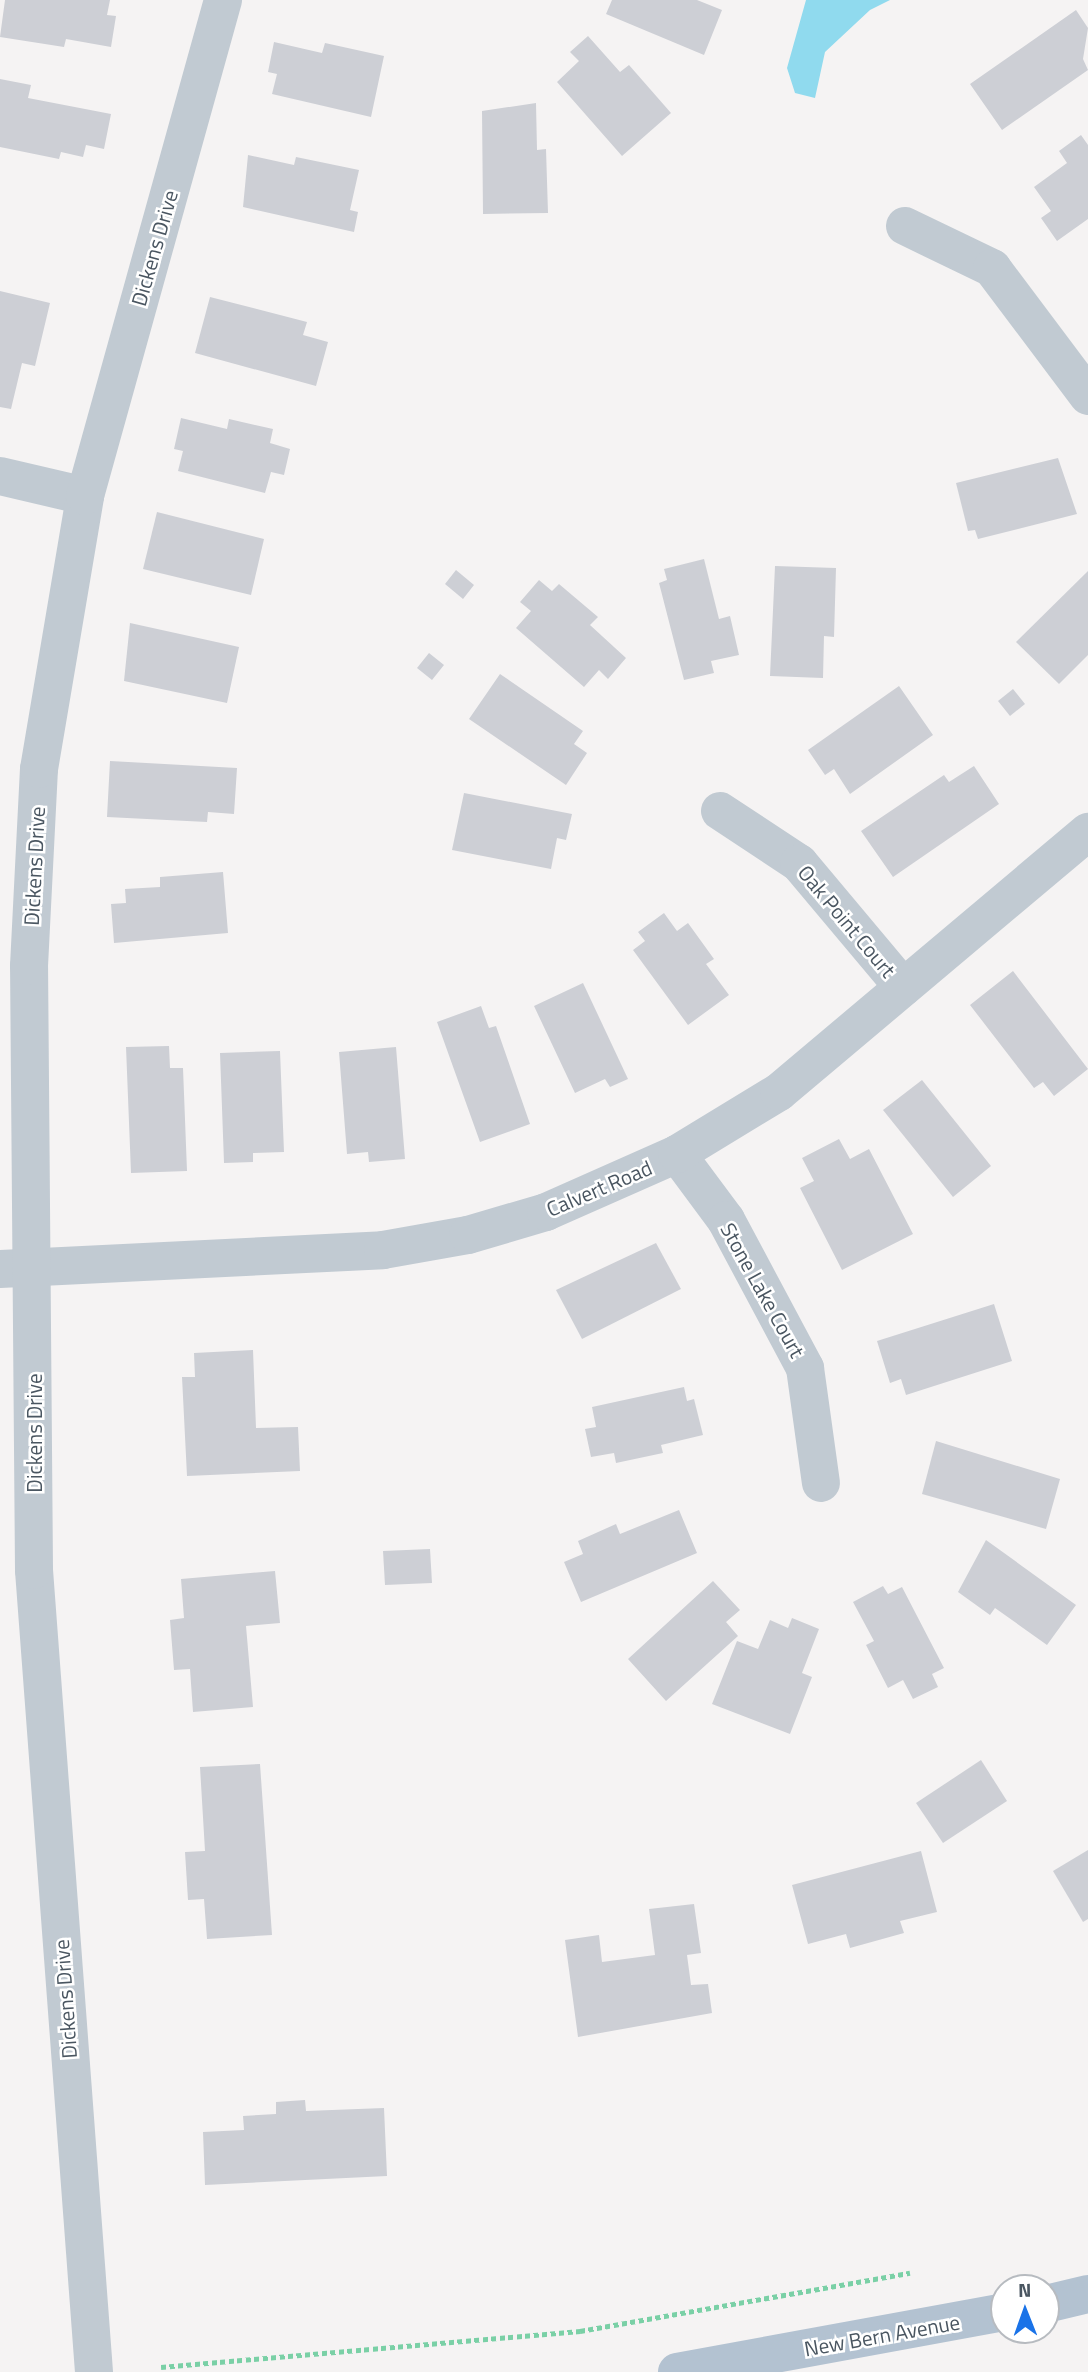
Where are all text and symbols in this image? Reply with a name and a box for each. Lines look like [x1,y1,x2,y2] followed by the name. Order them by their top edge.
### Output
[125,187,183,309] street label: Dickens Drive
[18,806,50,926] street label: Dickens Drive
[793,860,901,982] street label: Oak Point Court
[543,1155,655,1221] street label: Calvert Road
[716,1218,810,1362] street label: Stone Lake Court
[21,1373,47,1493] street label: Dickens Drive
[48,1939,82,2059] street label: Dickens Drive
[990,2274,1060,2344] north arrow
[1018,2275,1031,2304] text: N
[802,2309,962,2361] street label: New Bern Avenue

